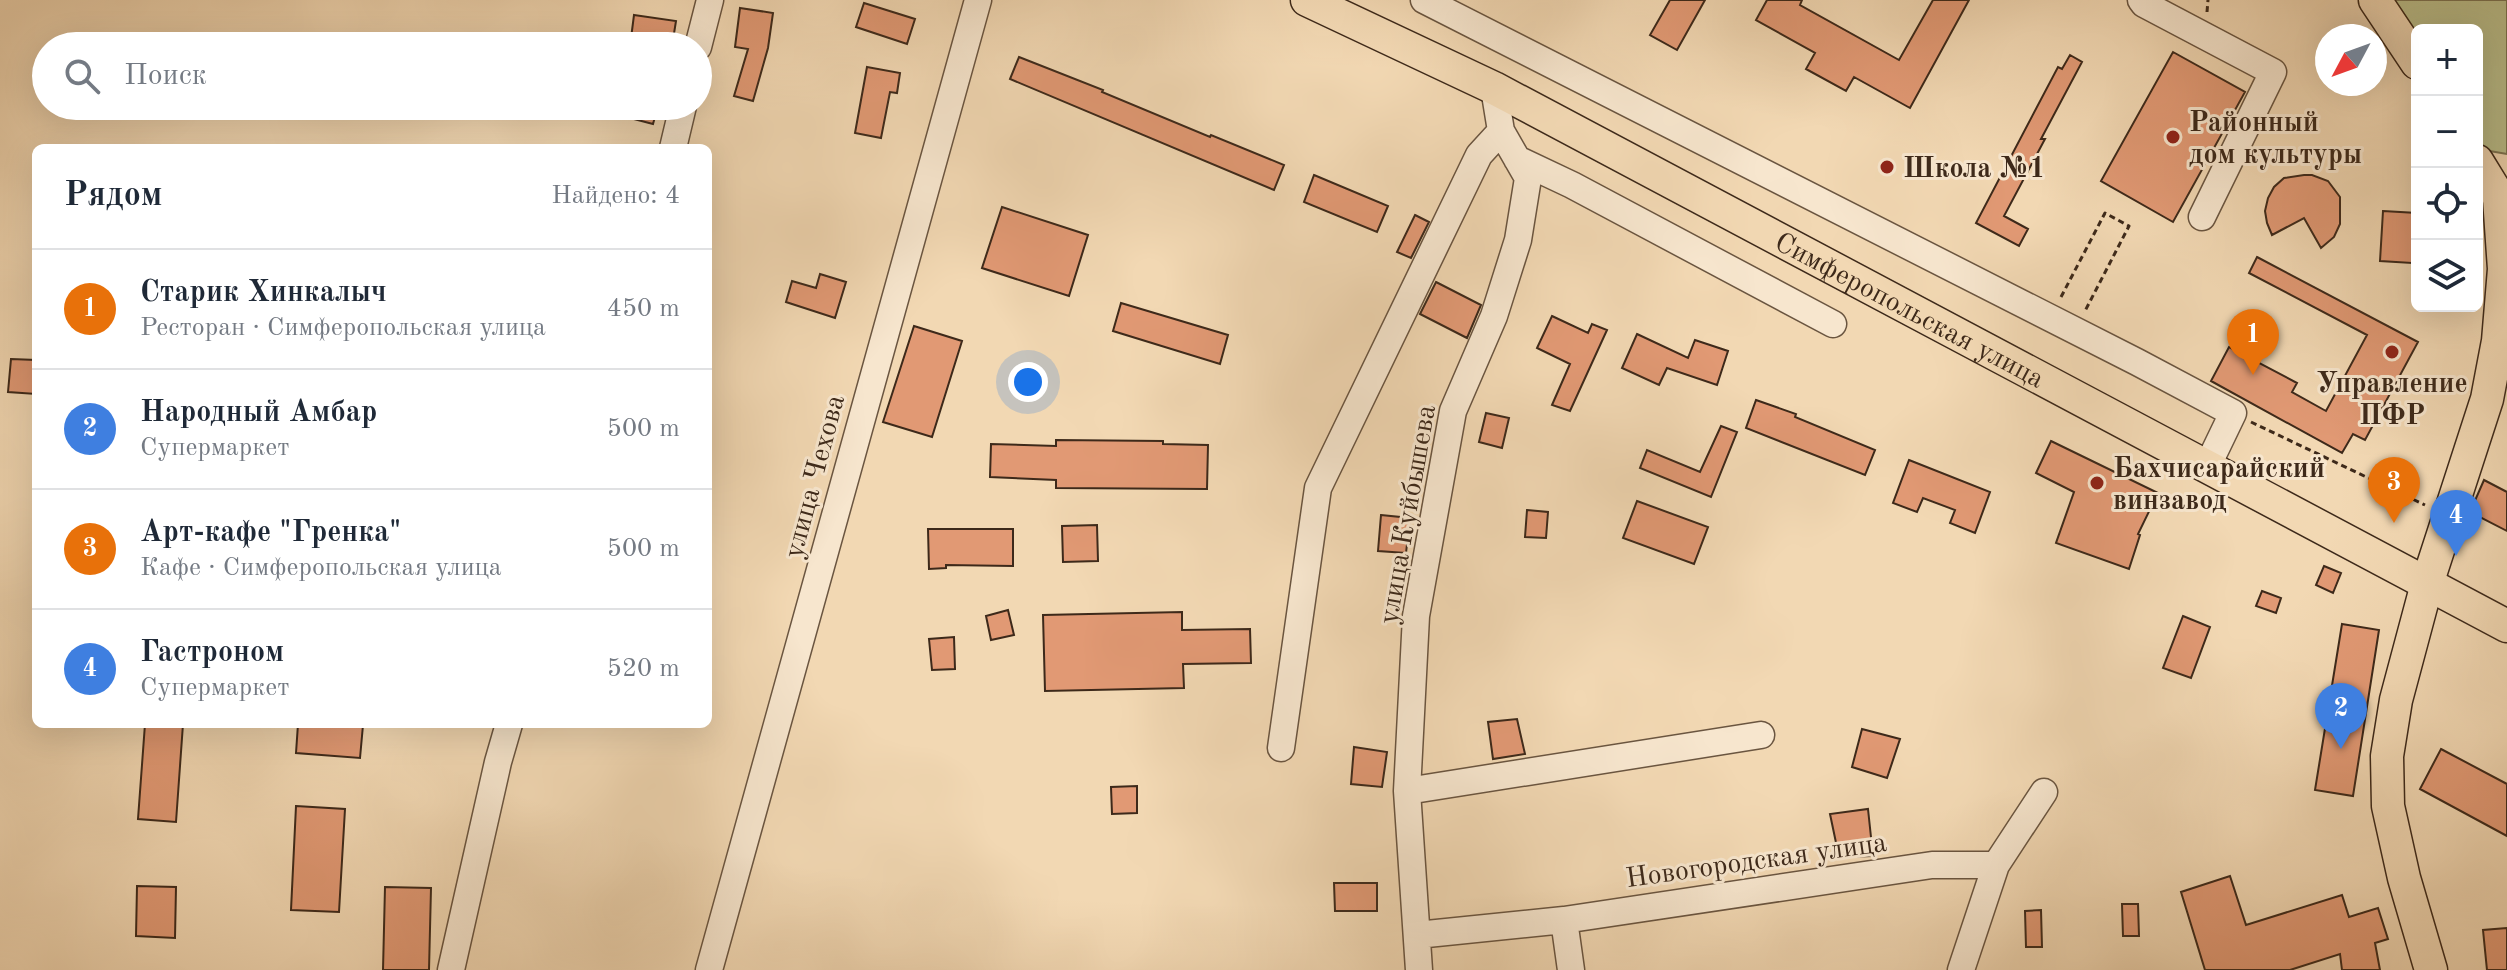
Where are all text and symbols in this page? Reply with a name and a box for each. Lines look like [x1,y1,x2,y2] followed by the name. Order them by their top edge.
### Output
[2315,24,2387,96] north arrow
[2411,24,2483,312] map controls
[2411,24,2483,96] button: +
[32,32,712,120] search box
[60,54,104,98] icon: search
[124,61,207,91] text: Поиск
[2411,96,2483,168] button: −
[2189,110,2362,170] place label: Районный дом культуры
[2164,128,2182,146] marker: Районный дом культуры
[1903,155,2046,184] place label: Школа №1
[1878,158,1896,176] marker: Школа №1
[2411,168,2483,240] button: locate
[64,179,163,213] text: Рядом
[551,183,680,209] text: Найдено: 4
[1770,229,2048,395] street label: Симферопольская улица
[2411,240,2483,312] button: layers
[140,278,387,308] text: Старик Хинкалыч
[82,296,98,322] text: 1
[607,296,680,322] text: 450 m
[2227,309,2279,375] pin: 1
[140,315,546,341] text: Ресторан · Симферопольская улица
[2383,343,2401,361] marker: Управление ПФР
[1008,362,1048,402] your location
[2316,371,2468,431] place label: Управление ПФР
[781,392,851,561] street label: улица Чехова
[140,398,377,428] text: Народный Амбар
[1376,403,1442,626] street label: улица Куйбышева
[82,416,98,442] text: 2
[607,416,680,442] text: 500 m
[140,435,289,461] text: Супермаркет
[2113,456,2325,516] place label: Бахчисарайский винзавод
[2368,457,2420,523] pin: 3
[2088,474,2106,492] marker: Бахчисарайский винзавод
[2430,490,2482,556] pin: 4
[140,518,401,548] text: Арт-кафе "Гренка"
[82,536,98,562] text: 3
[607,536,680,562] text: 500 m
[140,555,502,581] text: Кафе · Симферопольская улица
[140,638,284,668] text: Гастроном
[82,656,98,682] text: 4
[607,656,680,682] text: 520 m
[140,675,289,701] text: Супермаркет
[2315,683,2367,749] pin: 2
[1624,830,1889,894] street label: Новогородская улица

